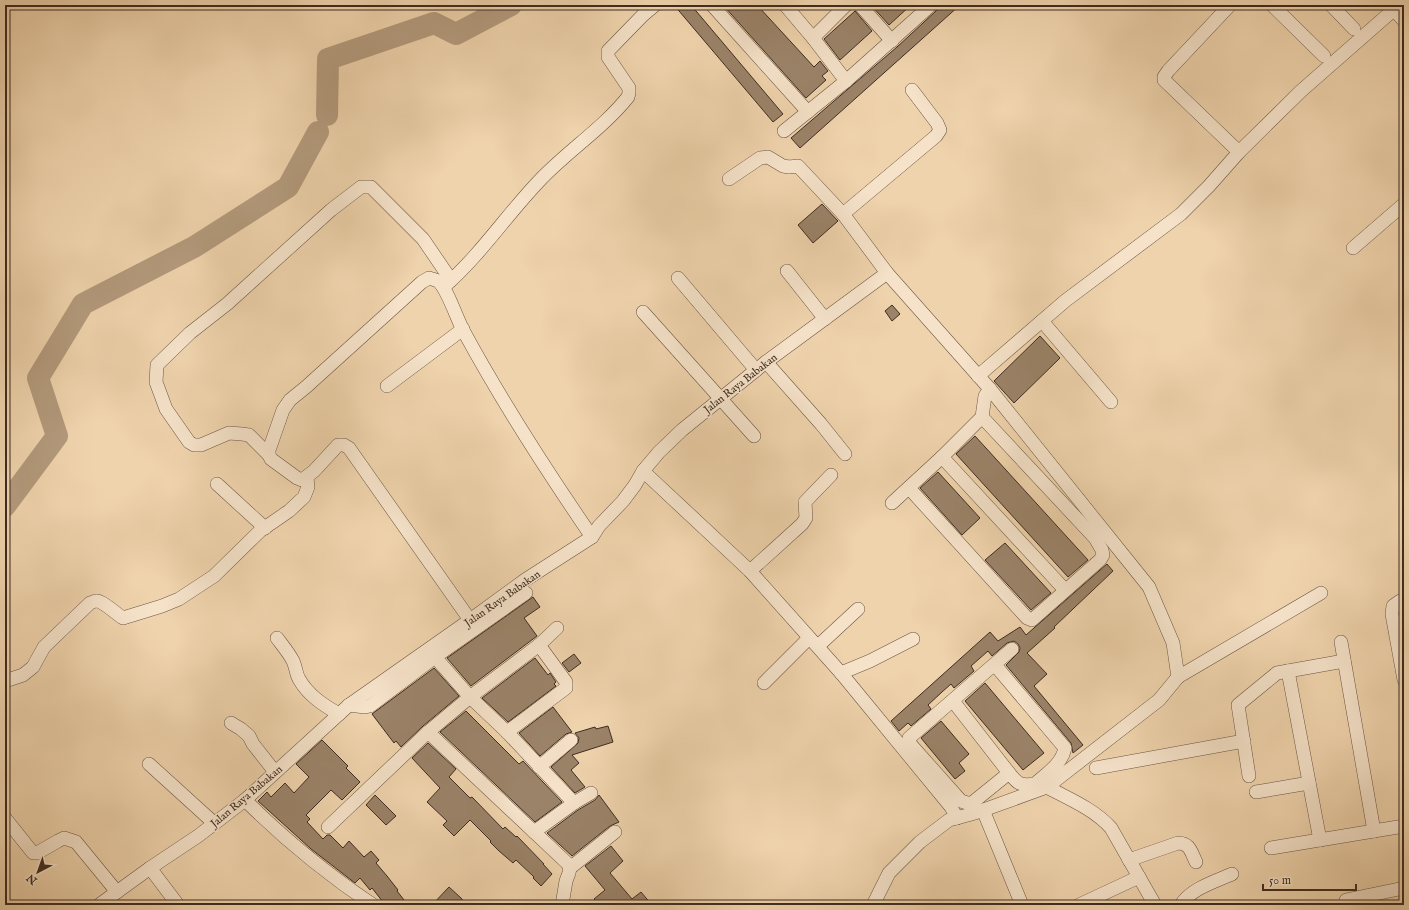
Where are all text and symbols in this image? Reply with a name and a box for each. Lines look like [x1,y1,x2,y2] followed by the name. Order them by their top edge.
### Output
[699,351,780,418] street label: Jalan Raya Babakan
[460,567,543,631] street label: Jalan Raya Babakan
[206,763,286,832] street label: Jalan Raya Babakan
[18,852,58,892] north arrow
[1263,866,1356,892] scale bar
[24,870,41,888] text: N
[1269,873,1291,888] text: 50 m

